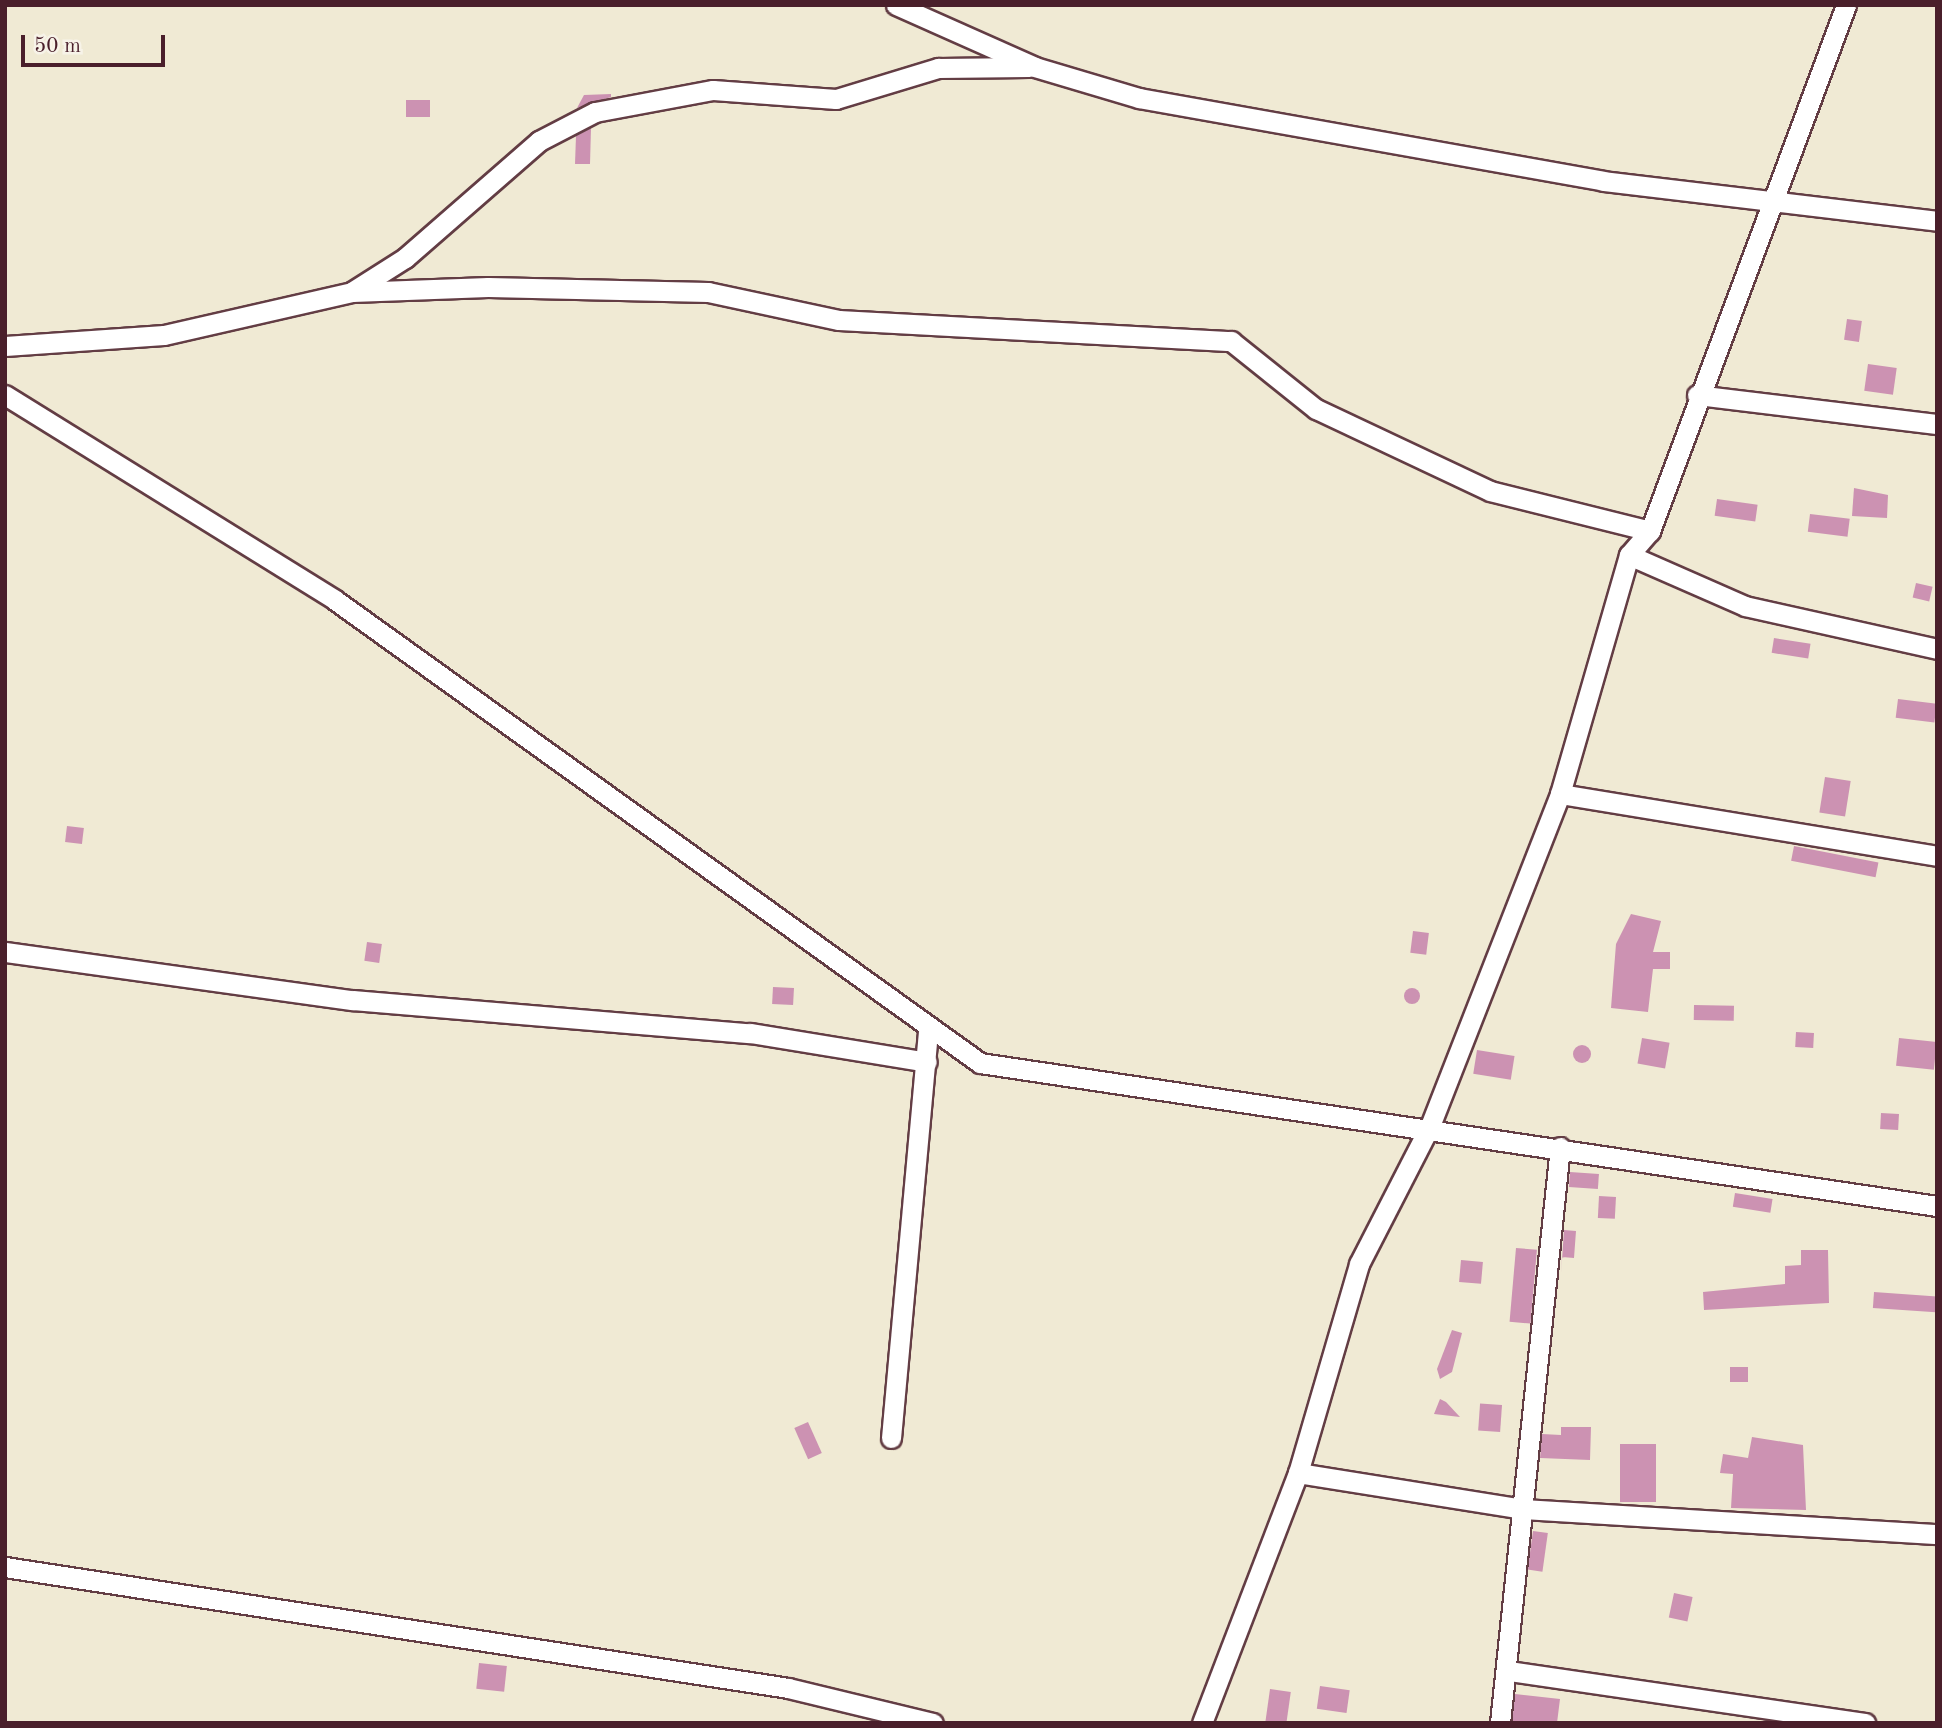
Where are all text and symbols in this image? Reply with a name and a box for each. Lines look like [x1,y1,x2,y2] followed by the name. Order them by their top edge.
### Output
[24,21,168,65] scale bar
[34,36,81,57] text: 50 m

